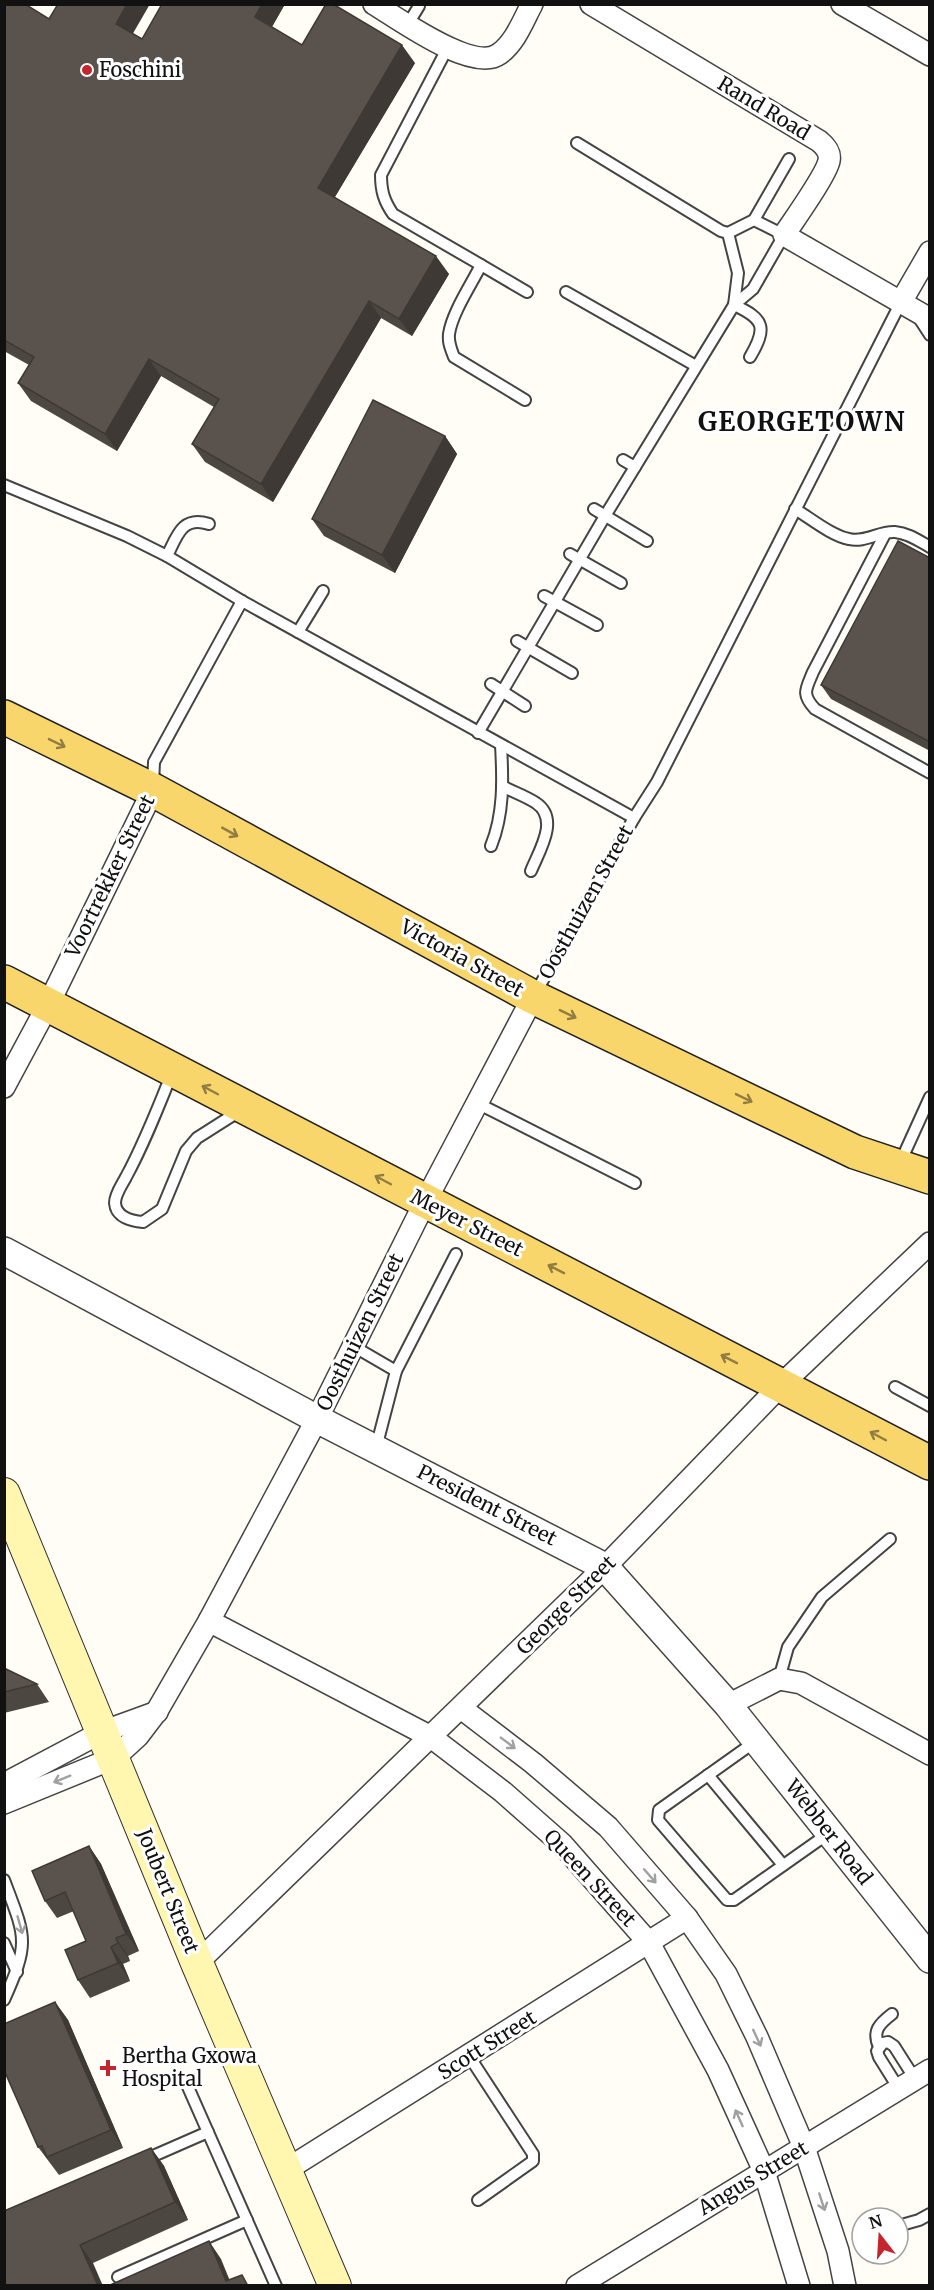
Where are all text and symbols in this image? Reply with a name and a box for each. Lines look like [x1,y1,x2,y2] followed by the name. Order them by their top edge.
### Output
[99,57,181,82] place label: Foschini
[80,63,94,77] marker: Foschini
[714,70,815,145] street label: Rand Road
[698,405,906,438] district label: GEORGETOWN
[48,737,66,749] one-way arrow
[59,790,160,962] street label: Voortrekker Street
[533,820,638,983] street label: Oosthuizen Street
[221,826,238,838] one-way arrow
[395,913,528,1002] street label: Victoria Street
[559,1008,577,1020] one-way arrow
[201,1084,219,1095] one-way arrow
[735,1093,753,1105] one-way arrow
[374,1174,392,1185] one-way arrow
[407,1184,528,1262] street label: Meyer Street
[311,1249,409,1415] street label: Oosthuizen Street
[547,1263,565,1275] one-way arrow
[721,1352,739,1364] one-way arrow
[869,1430,887,1441] one-way arrow
[413,1459,561,1551] street label: President Street
[511,1550,621,1660] street label: George Street
[499,1737,515,1750] one-way arrow
[780,1773,878,1889] street label: Webber Road
[53,1774,72,1785] one-way arrow
[132,1824,205,1957] street label: Joubert Street
[539,1824,642,1932] street label: Queen Street
[643,1868,657,1883] one-way arrow
[15,1915,27,1934] one-way arrow
[433,2004,541,2085] street label: Scott Street
[751,2028,763,2046] one-way arrow
[122,2043,257,2091] place label: Bertha Gxowa Hospital
[99,2059,117,2077] marker: Bertha Gxowa Hospital
[733,2109,745,2127] one-way arrow
[692,2135,812,2221] street label: Angus Street
[817,2192,828,2211] one-way arrow
[850,2206,910,2266] north arrow
[867,2210,885,2233] text: N

